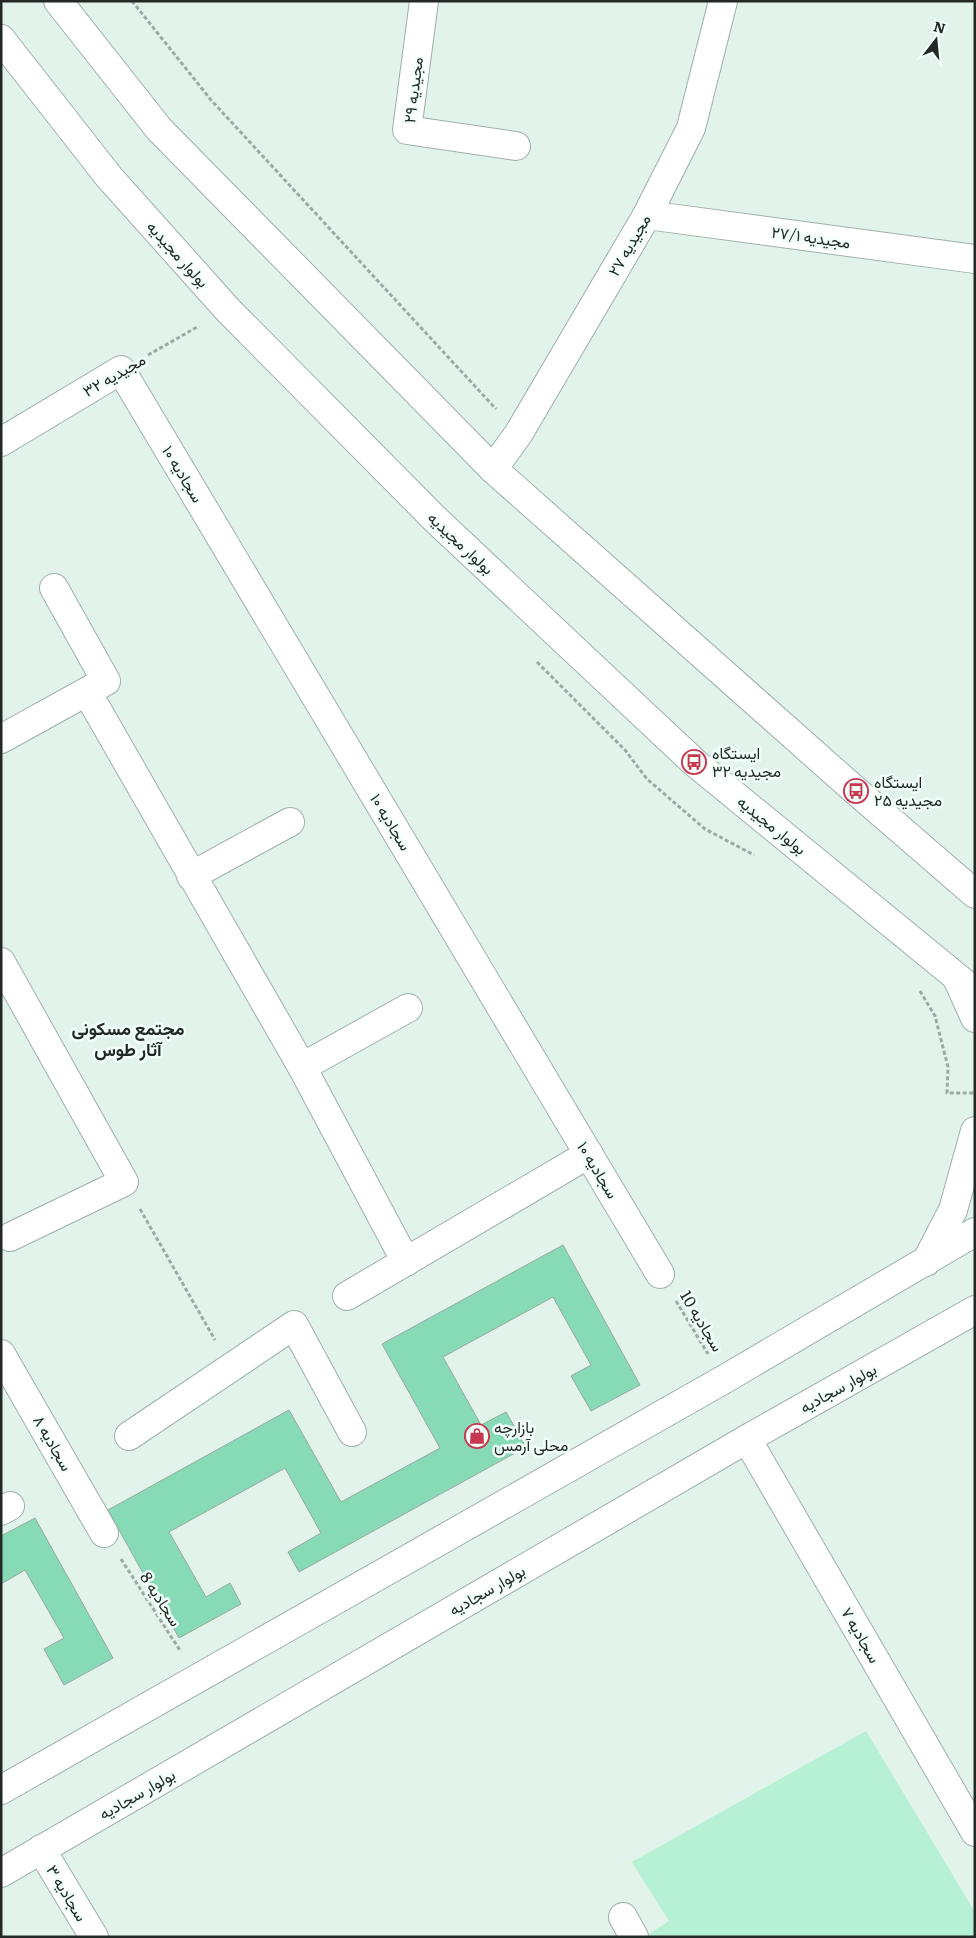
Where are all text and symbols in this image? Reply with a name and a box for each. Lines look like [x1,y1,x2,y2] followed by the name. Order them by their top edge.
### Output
[911,15,961,65] north arrow
[931,15,949,38] text: N
[396,55,428,124] street label: مجیدیه ۲۹
[601,209,656,280] street label: مجیدیه ۲۷
[142,214,215,292] street label: بولوار مجیدیه
[770,219,852,253] street label: مجیدیه ۲۷/۱
[78,346,149,402] street label: مجیدیه ۳۲
[157,440,210,507] street label: سجادیه ۱۰
[423,505,500,579] street label: بولوار مجیدیه
[712,740,781,782] place label: ایستگاه مجیدیه ۳۲
[681,749,707,775] bus stop icon: ایستگاه مجیدیه ۳۲
[874,769,942,811] place label: ایستگاه مجیدیه ۲۵
[843,778,869,804] bus stop icon: ایستگاه مجیدیه ۲۵
[365,788,418,855] street label: سجادیه ۱۰
[733,789,812,860] street label: بولوار مجیدیه
[72,1014,185,1062] district label: مجتمع مسکونی آثار طوس
[572,1136,625,1203] street label: سجادیه ۱۰
[675,1285,731,1356] street label: سجادیه 10
[795,1356,880,1418] street label: بولوار سجادیه
[28,1410,80,1475] street label: سجادیه ۸
[494,1414,568,1456] place label: بازارچه محلی آرمس
[464,1423,490,1449] shop icon: بازارچه محلی آرمس
[444,1558,529,1621] street label: بولوار سجادیه
[135,1566,188,1630] street label: سجادیه 8
[836,1602,888,1667] street label: سجادیه ۷
[94,1762,179,1825] street label: بولوار سجادیه
[42,1860,94,1925] street label: سجادیه ۳

